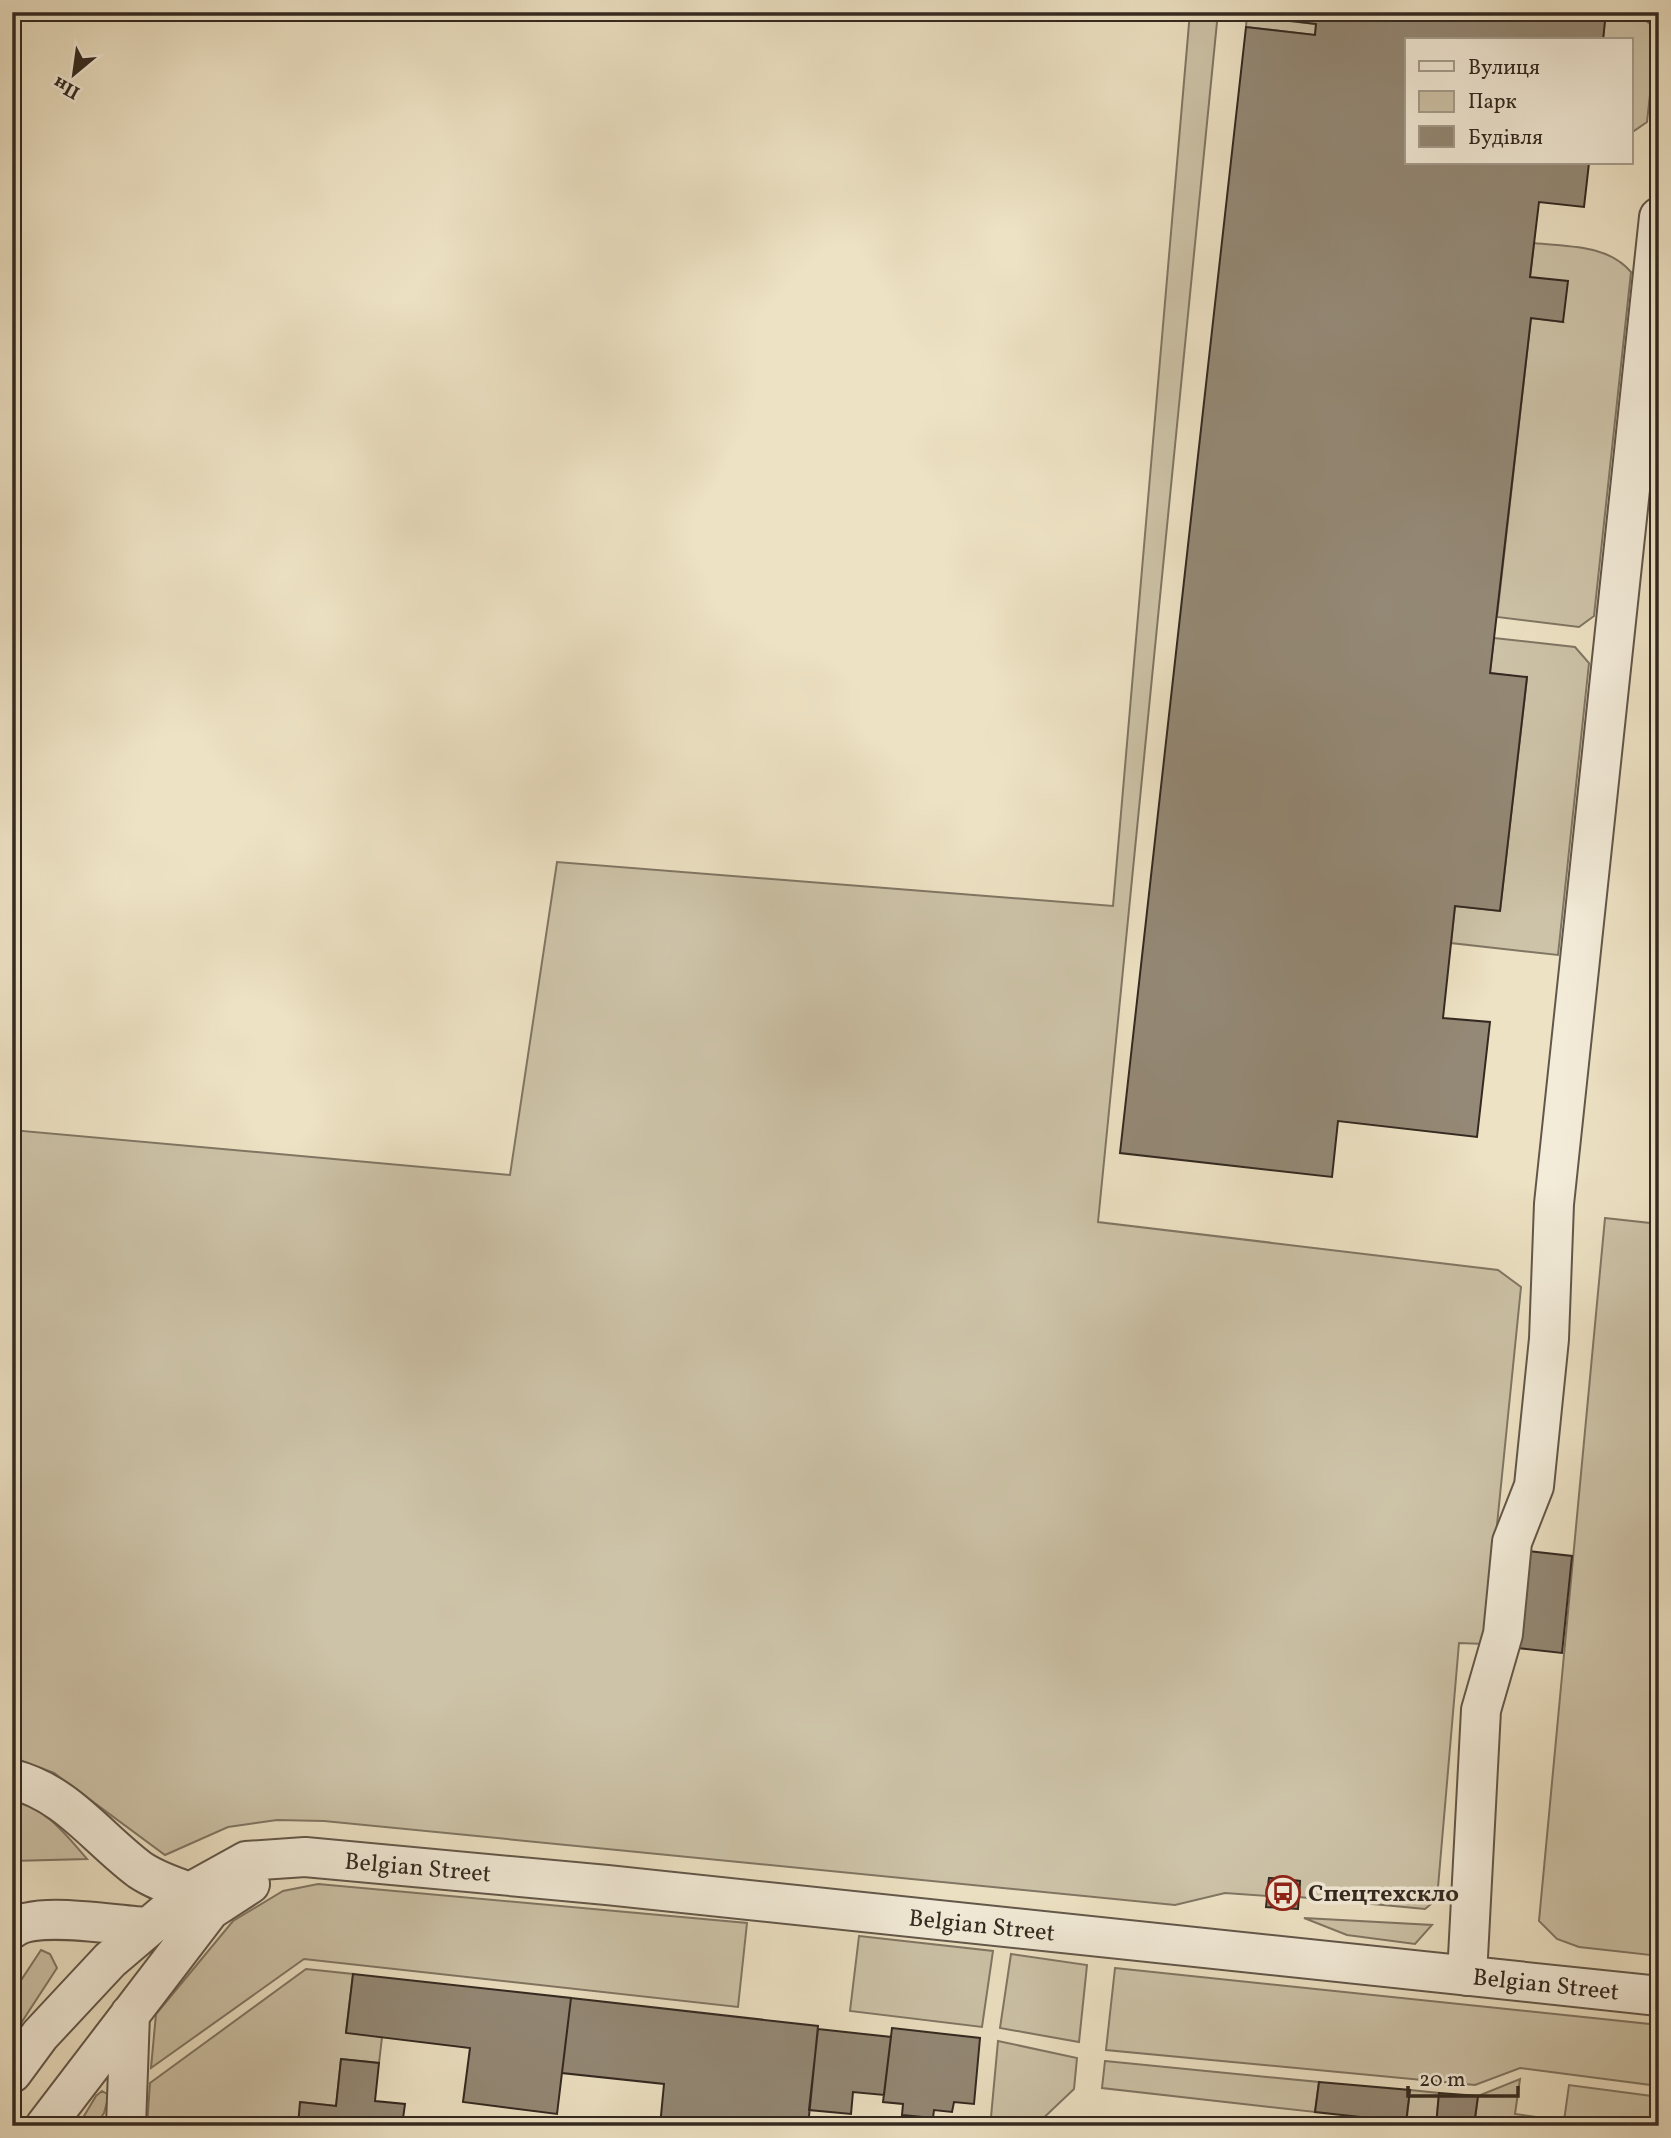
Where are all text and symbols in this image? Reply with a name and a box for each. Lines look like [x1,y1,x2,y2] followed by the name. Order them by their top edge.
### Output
[38,38,108,108] north arrow
[1405,38,1632,164] legend
[1468,54,1540,83] text: Вулиця
[49,69,85,105] text: Пн
[1468,88,1517,117] text: Парк
[1468,124,1543,153] text: Будівля
[343,1846,493,1892] street label: Belgian Street
[1264,1874,1302,1912] bus stop icon: Спецтехскло
[1308,1878,1459,1912] place label: Спецтехскло
[907,1902,1057,1952] street label: Belgian Street
[1471,1961,1621,2011] street label: Belgian Street
[1408,2054,1519,2098] scale bar
[1419,2066,1465,2095] text: 20 m

